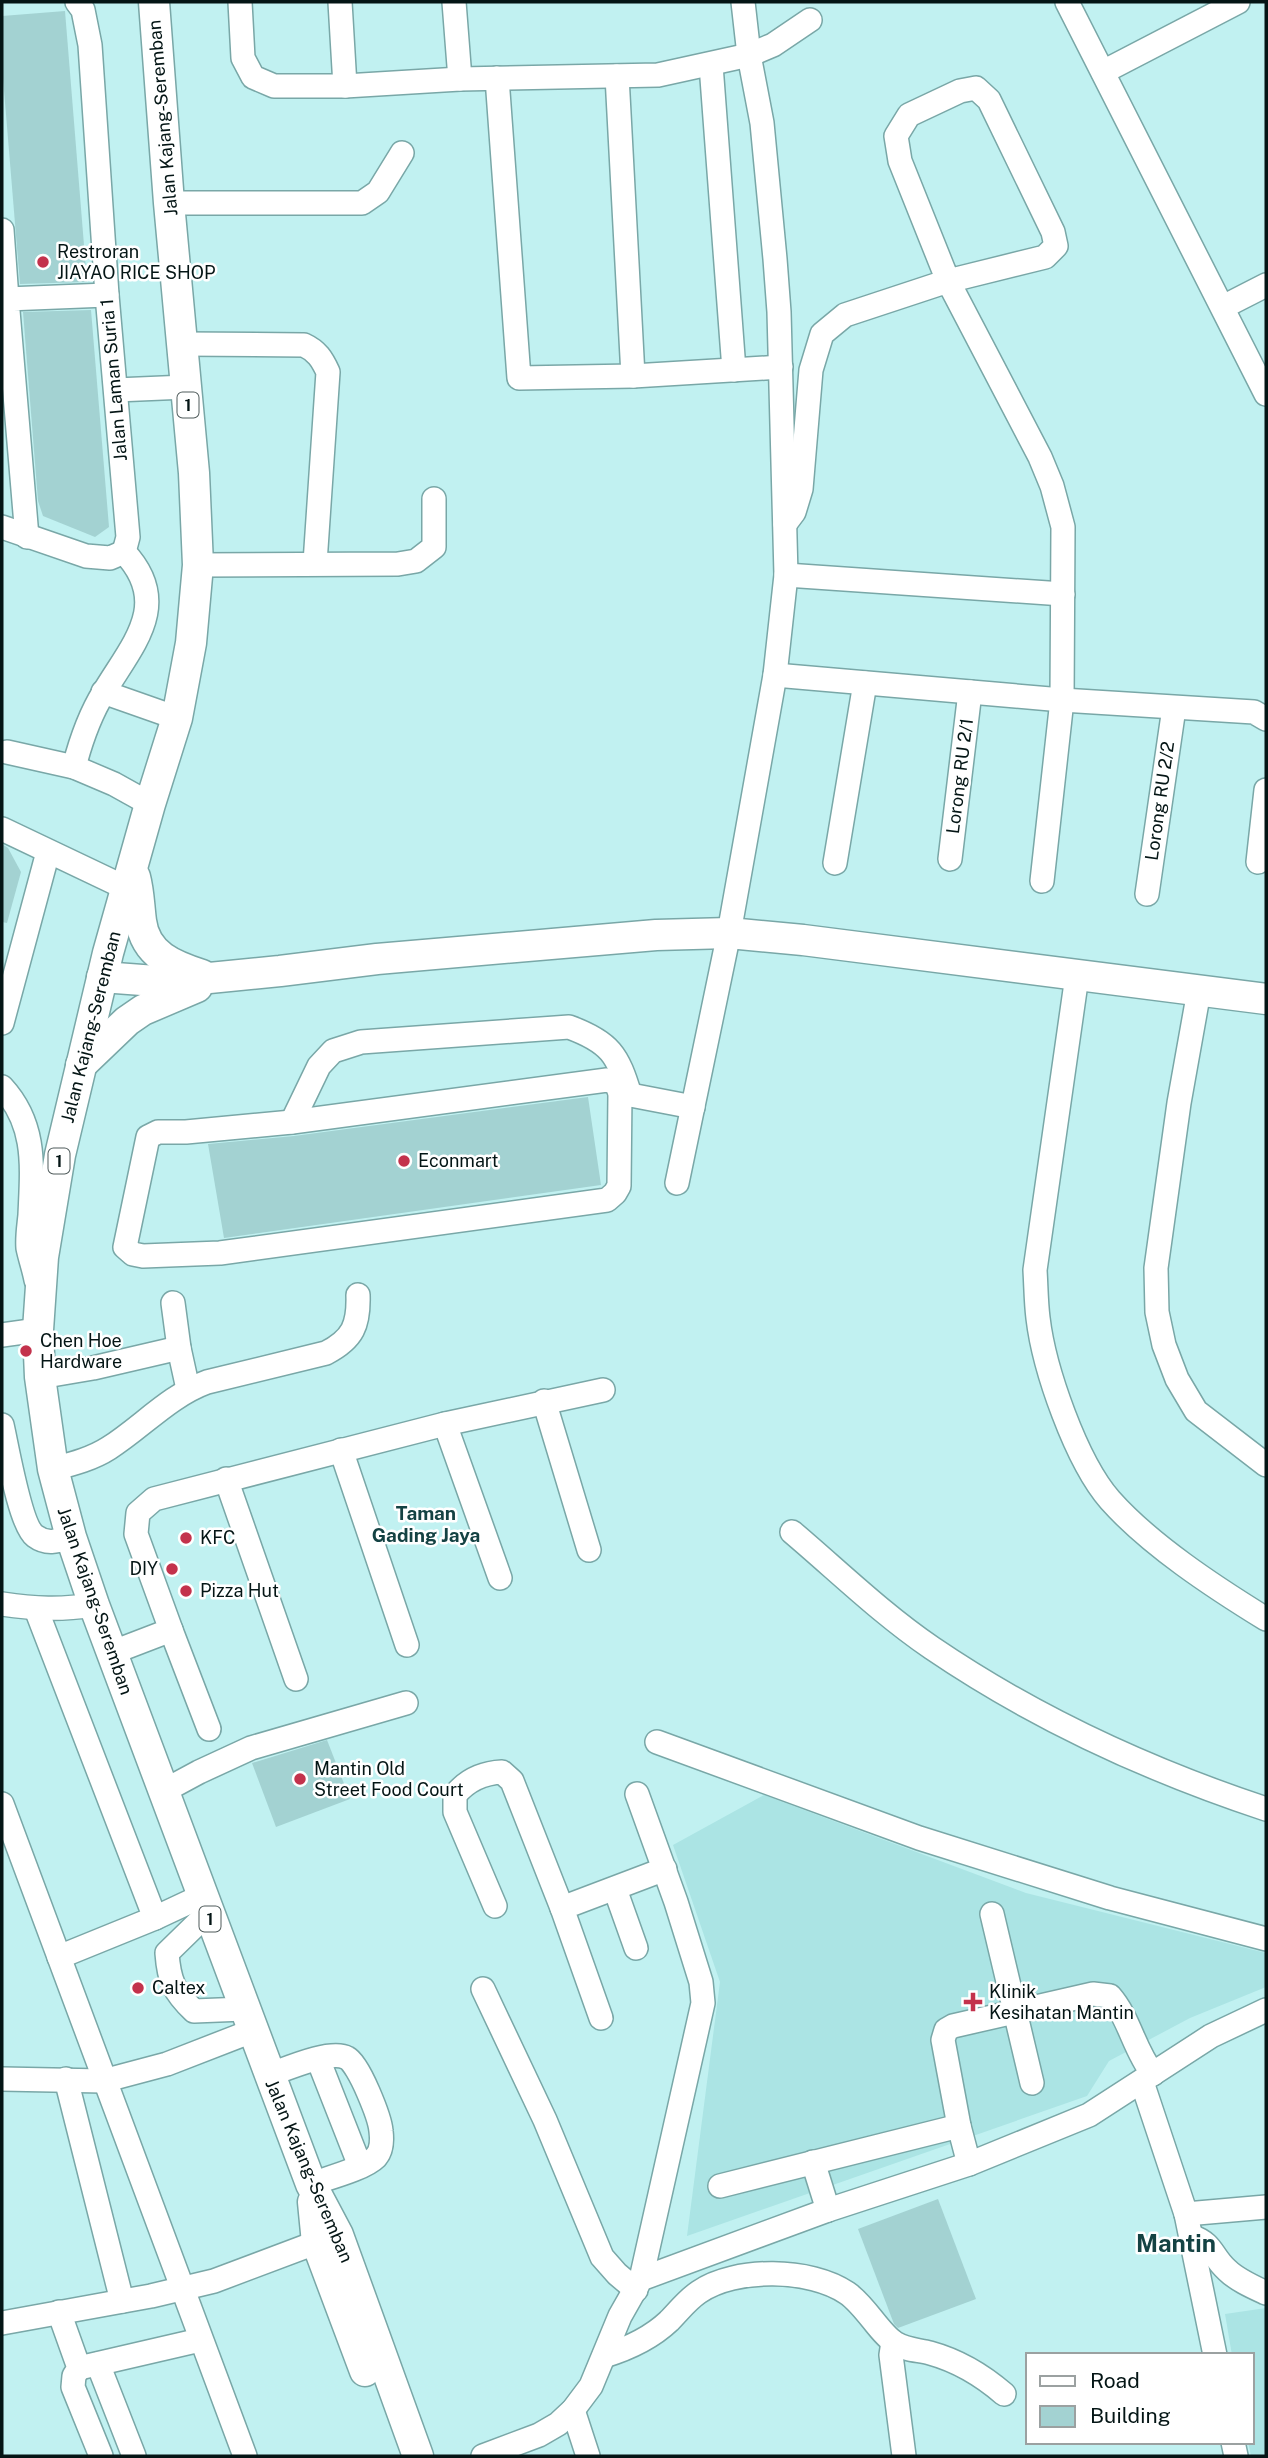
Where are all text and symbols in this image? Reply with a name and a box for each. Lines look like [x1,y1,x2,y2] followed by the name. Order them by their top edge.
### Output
[143,19,182,217] street label: Jalan Kajang-Seremban
[57,241,215,283] place label: Restroran JIAYAO RICE SHOP
[35,254,51,270] marker: Restroran JIAYAO RICE SHOP
[96,298,131,462] street label: Jalan Laman Suria 1
[178,392,198,418] road number: 1
[942,717,977,835] street label: Lorong RU 2/1
[1141,740,1178,862] street label: Lorong RU 2/2
[57,929,125,1125] street label: Jalan Kajang-Seremban
[48,1148,70,1174] road number: 1
[418,1150,499,1171] place label: Econmart
[396,1153,412,1169] marker: Econmart
[40,1330,122,1372] place label: Chen Hoe Hardware
[18,1343,34,1359] marker: Chen Hoe Hardware
[372,1502,480,1546] district label: Taman Gading Jaya
[53,1504,137,1697] street label: Jalan Kajang-Seremban
[200,1527,235,1548] place label: KFC
[178,1530,194,1546] marker: KFC
[129,1558,158,1579] place label: DIY
[164,1561,180,1577] marker: DIY
[200,1580,279,1601] place label: Pizza Hut
[178,1583,194,1599] marker: Pizza Hut
[314,1758,464,1800] place label: Mantin Old Street Food Court
[292,1771,308,1787] marker: Mantin Old Street Food Court
[200,1907,220,1932] road number: 1
[152,1977,205,1998] place label: Caltex
[130,1980,146,1996] marker: Caltex
[989,1981,1134,2023] place label: Klinik Kesihatan Mantin
[963,1992,983,2012] marker: Klinik Kesihatan Mantin
[261,2076,358,2266] street label: Jalan Kajang-Seremban
[1136,2229,1216,2257] district label: Mantin
[1026,2353,1254,2444] legend
[1090,2368,1140,2393] text: Road
[1090,2403,1171,2428] text: Building

